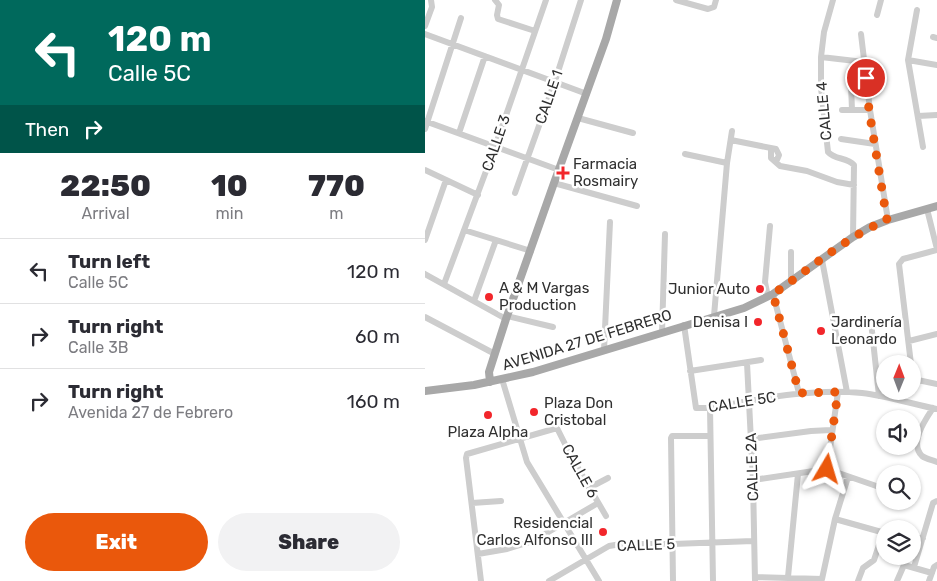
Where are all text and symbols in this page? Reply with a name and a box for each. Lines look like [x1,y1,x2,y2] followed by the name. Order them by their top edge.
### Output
[108,18,211,60] text: 120 m
[25,20,90,85] icon: left
[845,57,887,99] pin
[108,60,191,87] text: Calle 5C
[852,64,880,92] icon: arrive
[531,68,567,126] street label: CALLE 1
[812,81,836,141] street label: CALLE 4
[478,112,514,174] street label: CALLE 3
[79,115,107,143] icon: right
[25,118,69,141] text: Then
[573,155,638,190] place label: Farmacia Rosmairy
[557,167,569,179] marker: Farmacia Rosmairy
[60,168,151,204] text: 22:50
[211,168,248,204] text: 10
[308,168,365,204] text: 770
[82,204,130,223] text: Arrival
[216,204,243,223] text: min
[329,204,344,223] text: m
[68,250,150,273] text: Turn left
[25,257,53,285] icon: left
[347,260,400,283] text: 120 m
[68,273,128,292] text: Calle 5C
[499,279,590,314] place label: A & M Vargas Production
[668,280,750,298] place label: Junior Auto
[754,283,766,295] marker: Junior Auto
[483,291,495,303] marker: A & M Vargas Production
[500,306,674,374] street label: AVENIDA 27 DE FEBRERO
[693,313,748,331] place label: Denisa I
[831,313,902,348] place label: Jardinería Leonardo
[68,315,163,338] text: Turn right
[752,316,764,328] marker: Denisa I
[25,322,53,350] icon: right
[355,325,400,348] text: 60 m
[815,325,827,337] marker: Jardinería Leonardo
[68,338,128,357] text: Calle 3B
[876,355,921,400] north arrow
[876,355,921,565] map controls
[68,380,163,403] text: Turn right
[25,387,53,415] icon: right
[707,388,777,416] street label: CALLE 5C
[347,390,400,413] text: 160 m
[544,394,613,429] place label: Plaza Don Cristobal
[68,403,233,422] text: Avenida 27 de Febrero
[528,406,540,418] marker: Plaza Don Cristobal
[482,409,494,421] marker: Plaza Alpha
[876,410,921,455] button: sound
[448,423,528,441] place label: Plaza Alpha
[742,432,762,502] street label: CALLE 2A
[558,441,602,501] street label: CALLE 6
[800,442,852,494] position arrow
[876,465,921,510] button: search
[25,513,208,571] button: Exit
[218,513,400,571] button: Share
[477,514,593,549] place label: Residencial Carlos Alfonso III
[876,520,921,565] button: layers
[597,526,609,538] marker: Residencial Carlos Alfonso III
[616,535,676,555] street label: CALLE 5

